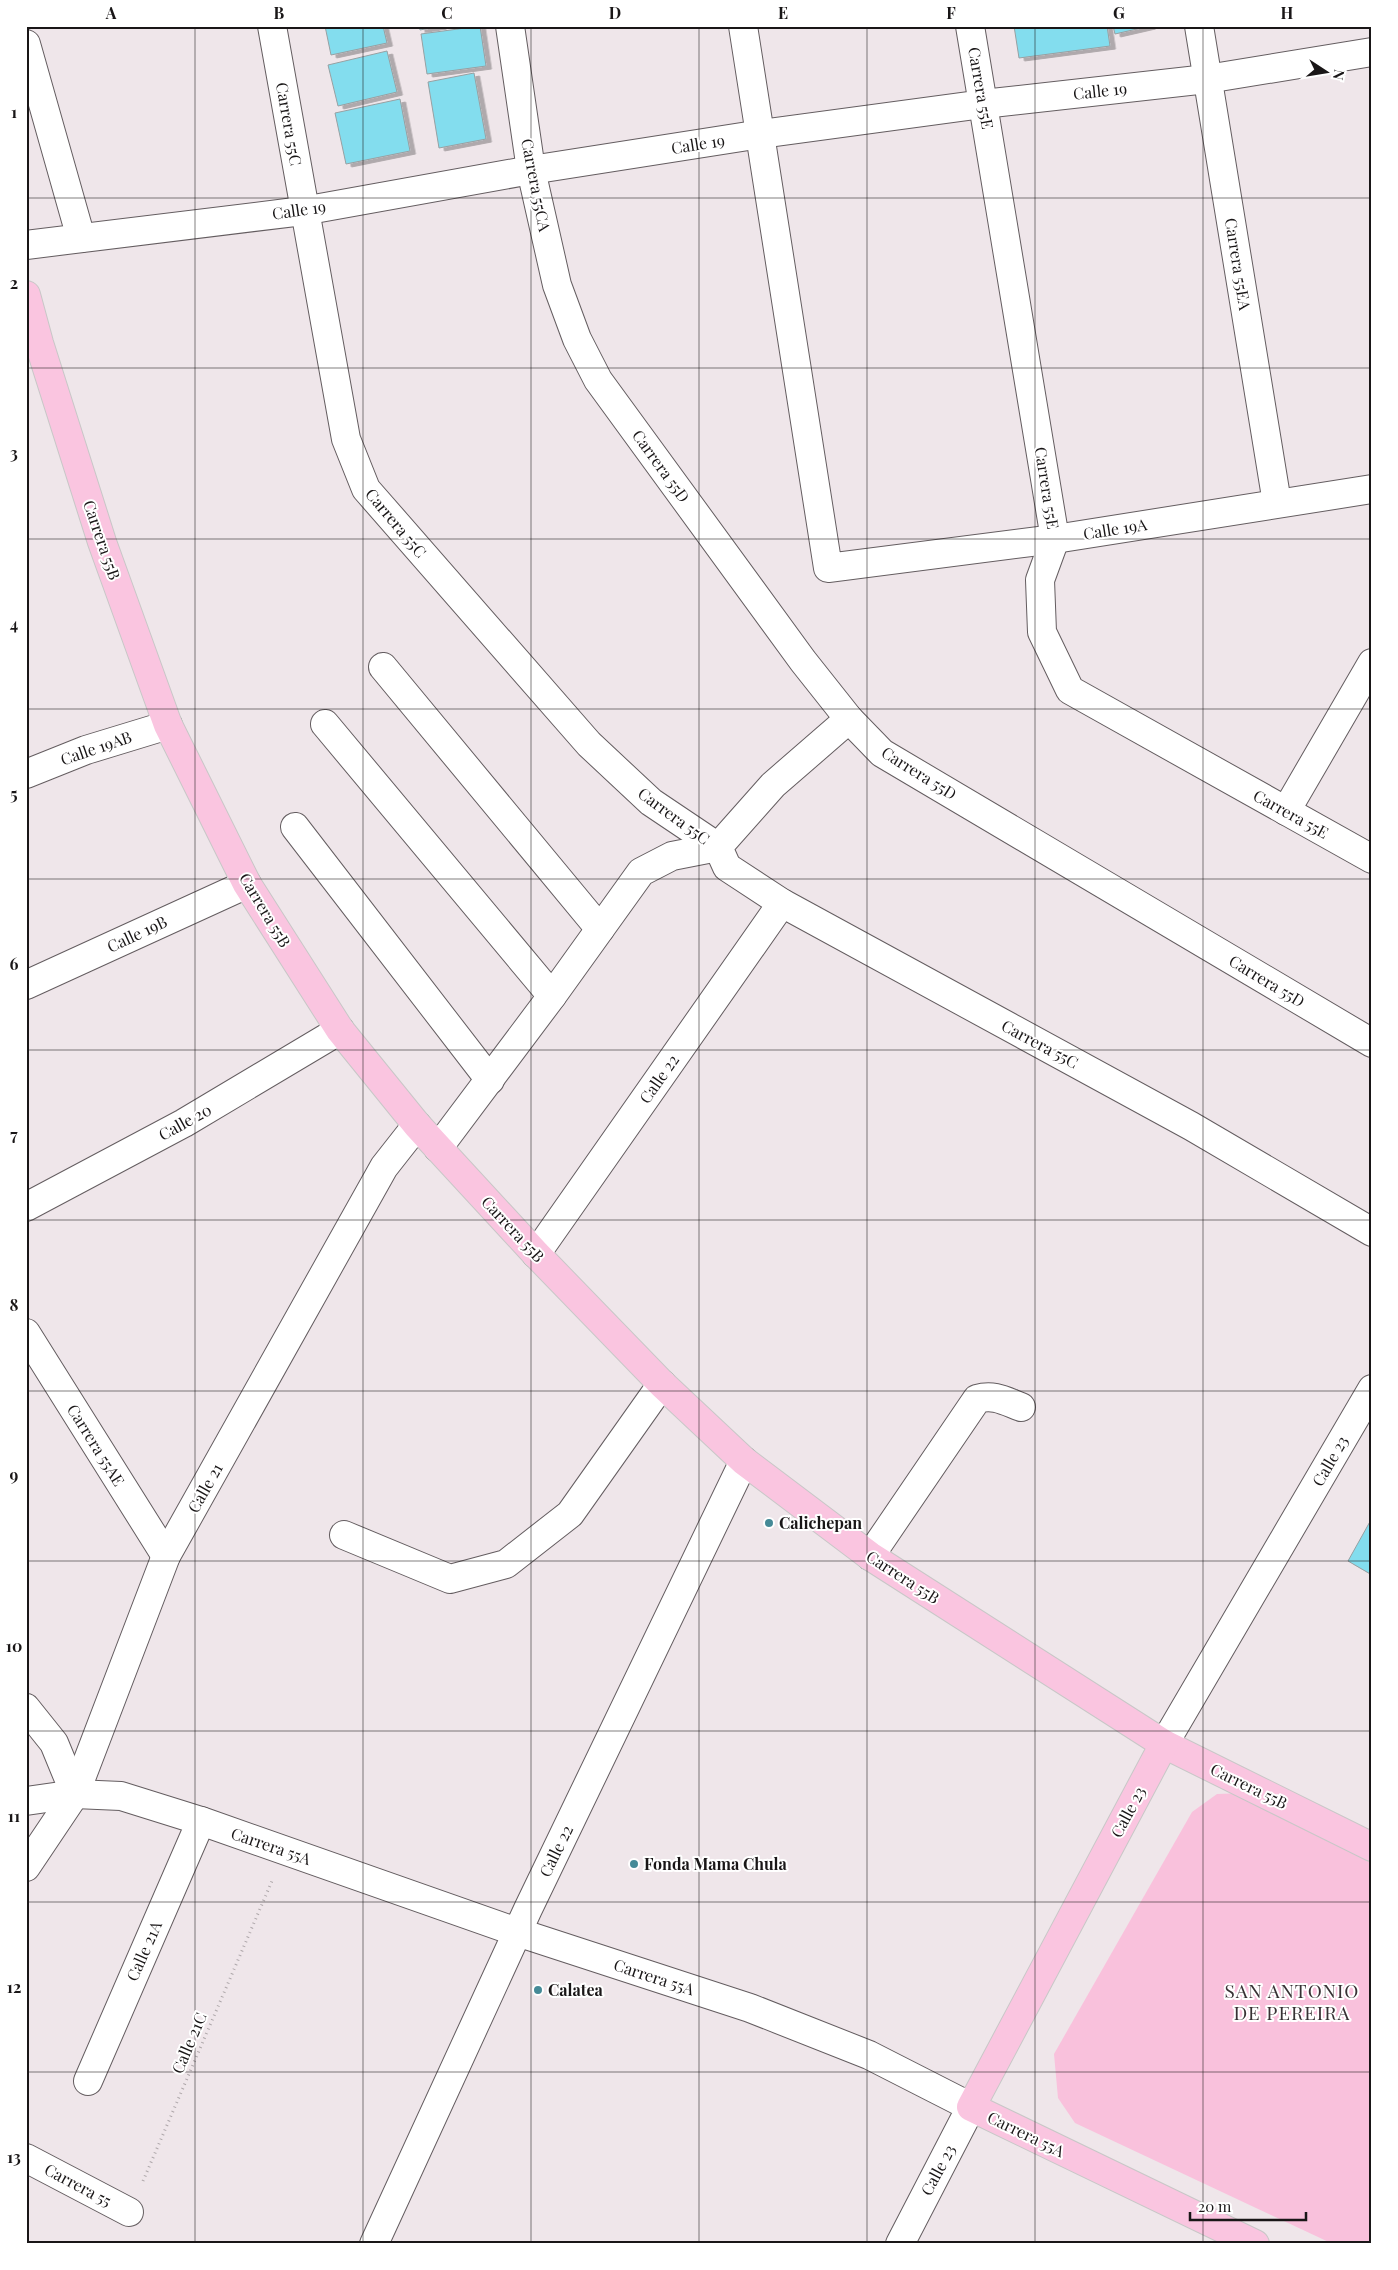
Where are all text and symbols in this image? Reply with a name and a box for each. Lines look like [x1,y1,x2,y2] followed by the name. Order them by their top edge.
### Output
[105,2,117,23] text: A
[274,2,285,23] text: B
[441,2,453,23] text: C
[609,2,621,23] text: D
[778,2,788,23] text: E
[946,2,956,23] text: F
[1113,2,1125,23] text: G
[1281,2,1294,23] text: H
[964,45,999,131] street label: Carrera 55E
[1300,48,1350,98] north arrow
[1329,68,1350,82] text: N
[1072,77,1128,104] street label: Calle 19
[272,81,307,167] street label: Carrera 55C
[11,101,17,122] text: 1
[670,129,726,158] street label: Calle 19
[517,137,556,234] street label: Carrera 55CA
[271,195,327,224] street label: Calle 19
[1221,216,1256,312] street label: Carrera 55EA
[10,272,18,293] text: 2
[628,425,695,506] street label: Carrera 55D
[10,442,18,463] text: 3
[1031,445,1064,531] street label: Carrera 55E
[361,484,431,562] street label: Carrera 55C
[79,497,126,583] street label: Carrera 55B
[1082,513,1149,544] street label: Calle 19A
[10,613,18,634] text: 4
[58,726,134,769] street label: Calle 19AB
[878,741,961,804] street label: Carrera 55D
[634,782,715,849] street label: Carrera 55C
[10,783,18,804] text: 5
[1250,784,1333,843] street label: Carrera 55E
[235,869,296,951] street label: Carrera 55B
[103,910,170,957] street label: Calle 19B
[1226,950,1309,1011] street label: Carrera 55D
[10,953,19,974] text: 6
[998,1015,1082,1073] street label: Carrera 55C
[634,1050,683,1107] street label: Calle 22
[155,1098,215,1145] street label: Calle 20
[10,1124,18,1145] text: 7
[477,1191,549,1266] street label: Carrera 55B
[10,1294,19,1315] text: 8
[63,1400,130,1490] street label: Carrera 55AE
[1307,1432,1352,1490] street label: Calle 23
[182,1459,227,1516] street label: Calle 21
[10,1464,19,1485] text: 9
[779,1512,862,1533] place label: Calichepan
[763,1517,775,1529] marker: Calichepan
[863,1545,944,1608] street label: Carrera 55B
[6,1635,22,1656] text: 10
[1207,1758,1291,1813] street label: Carrera 55B
[1105,1783,1150,1841] street label: Calle 23
[8,1805,20,1826] text: 11
[534,1821,577,1880] street label: Calle 22
[228,1822,315,1869] street label: Carrera 55A
[644,1853,788,1874] place label: Fonda Mama Chula
[628,1858,640,1870] marker: Fonda Mama Chula
[121,1917,166,1984] street label: Calle 21A
[611,1954,698,2000] street label: Carrera 55A
[7,1976,21,1997] text: 12
[1225,1977,1359,2025] district label: SAN ANTONIO DE PEREIRA
[548,1979,603,2000] place label: Calatea
[532,1984,544,1996] marker: Calatea
[166,2009,211,2077] street label: Calle 21C
[984,2106,1069,2162] street label: Carrera 55A
[915,2141,960,2199] street label: Calle 23
[7,2146,21,2167] text: 13
[41,2158,115,2211] street label: Carrera 55
[1190,2190,1307,2222] scale bar
[1198,2196,1232,2216] text: 20 m

